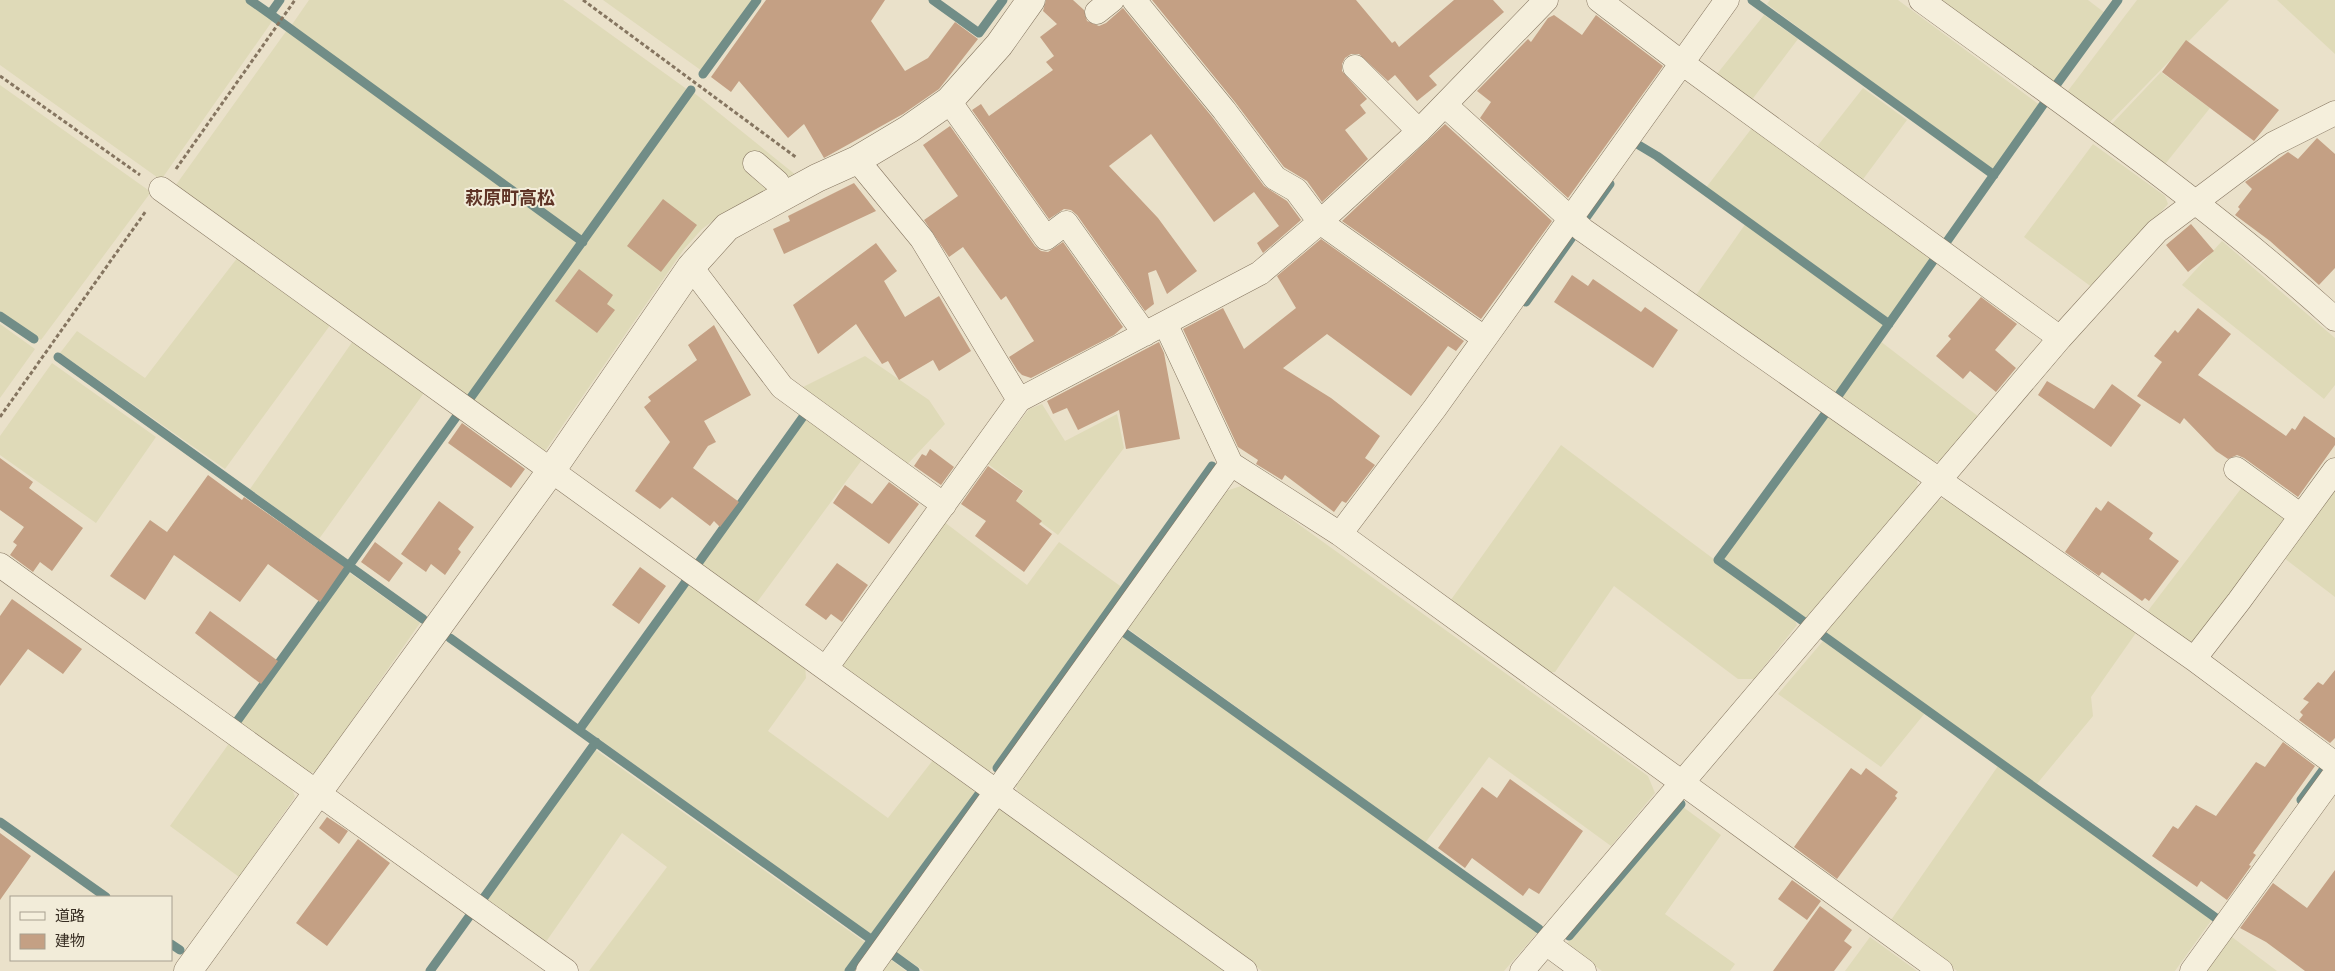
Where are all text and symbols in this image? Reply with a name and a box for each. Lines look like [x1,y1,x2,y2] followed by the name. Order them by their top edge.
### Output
[465,187,555,209] district label: 萩原町高松
[10,896,172,961] legend
[55,907,85,925] text: 道路
[55,932,85,950] text: 建物

